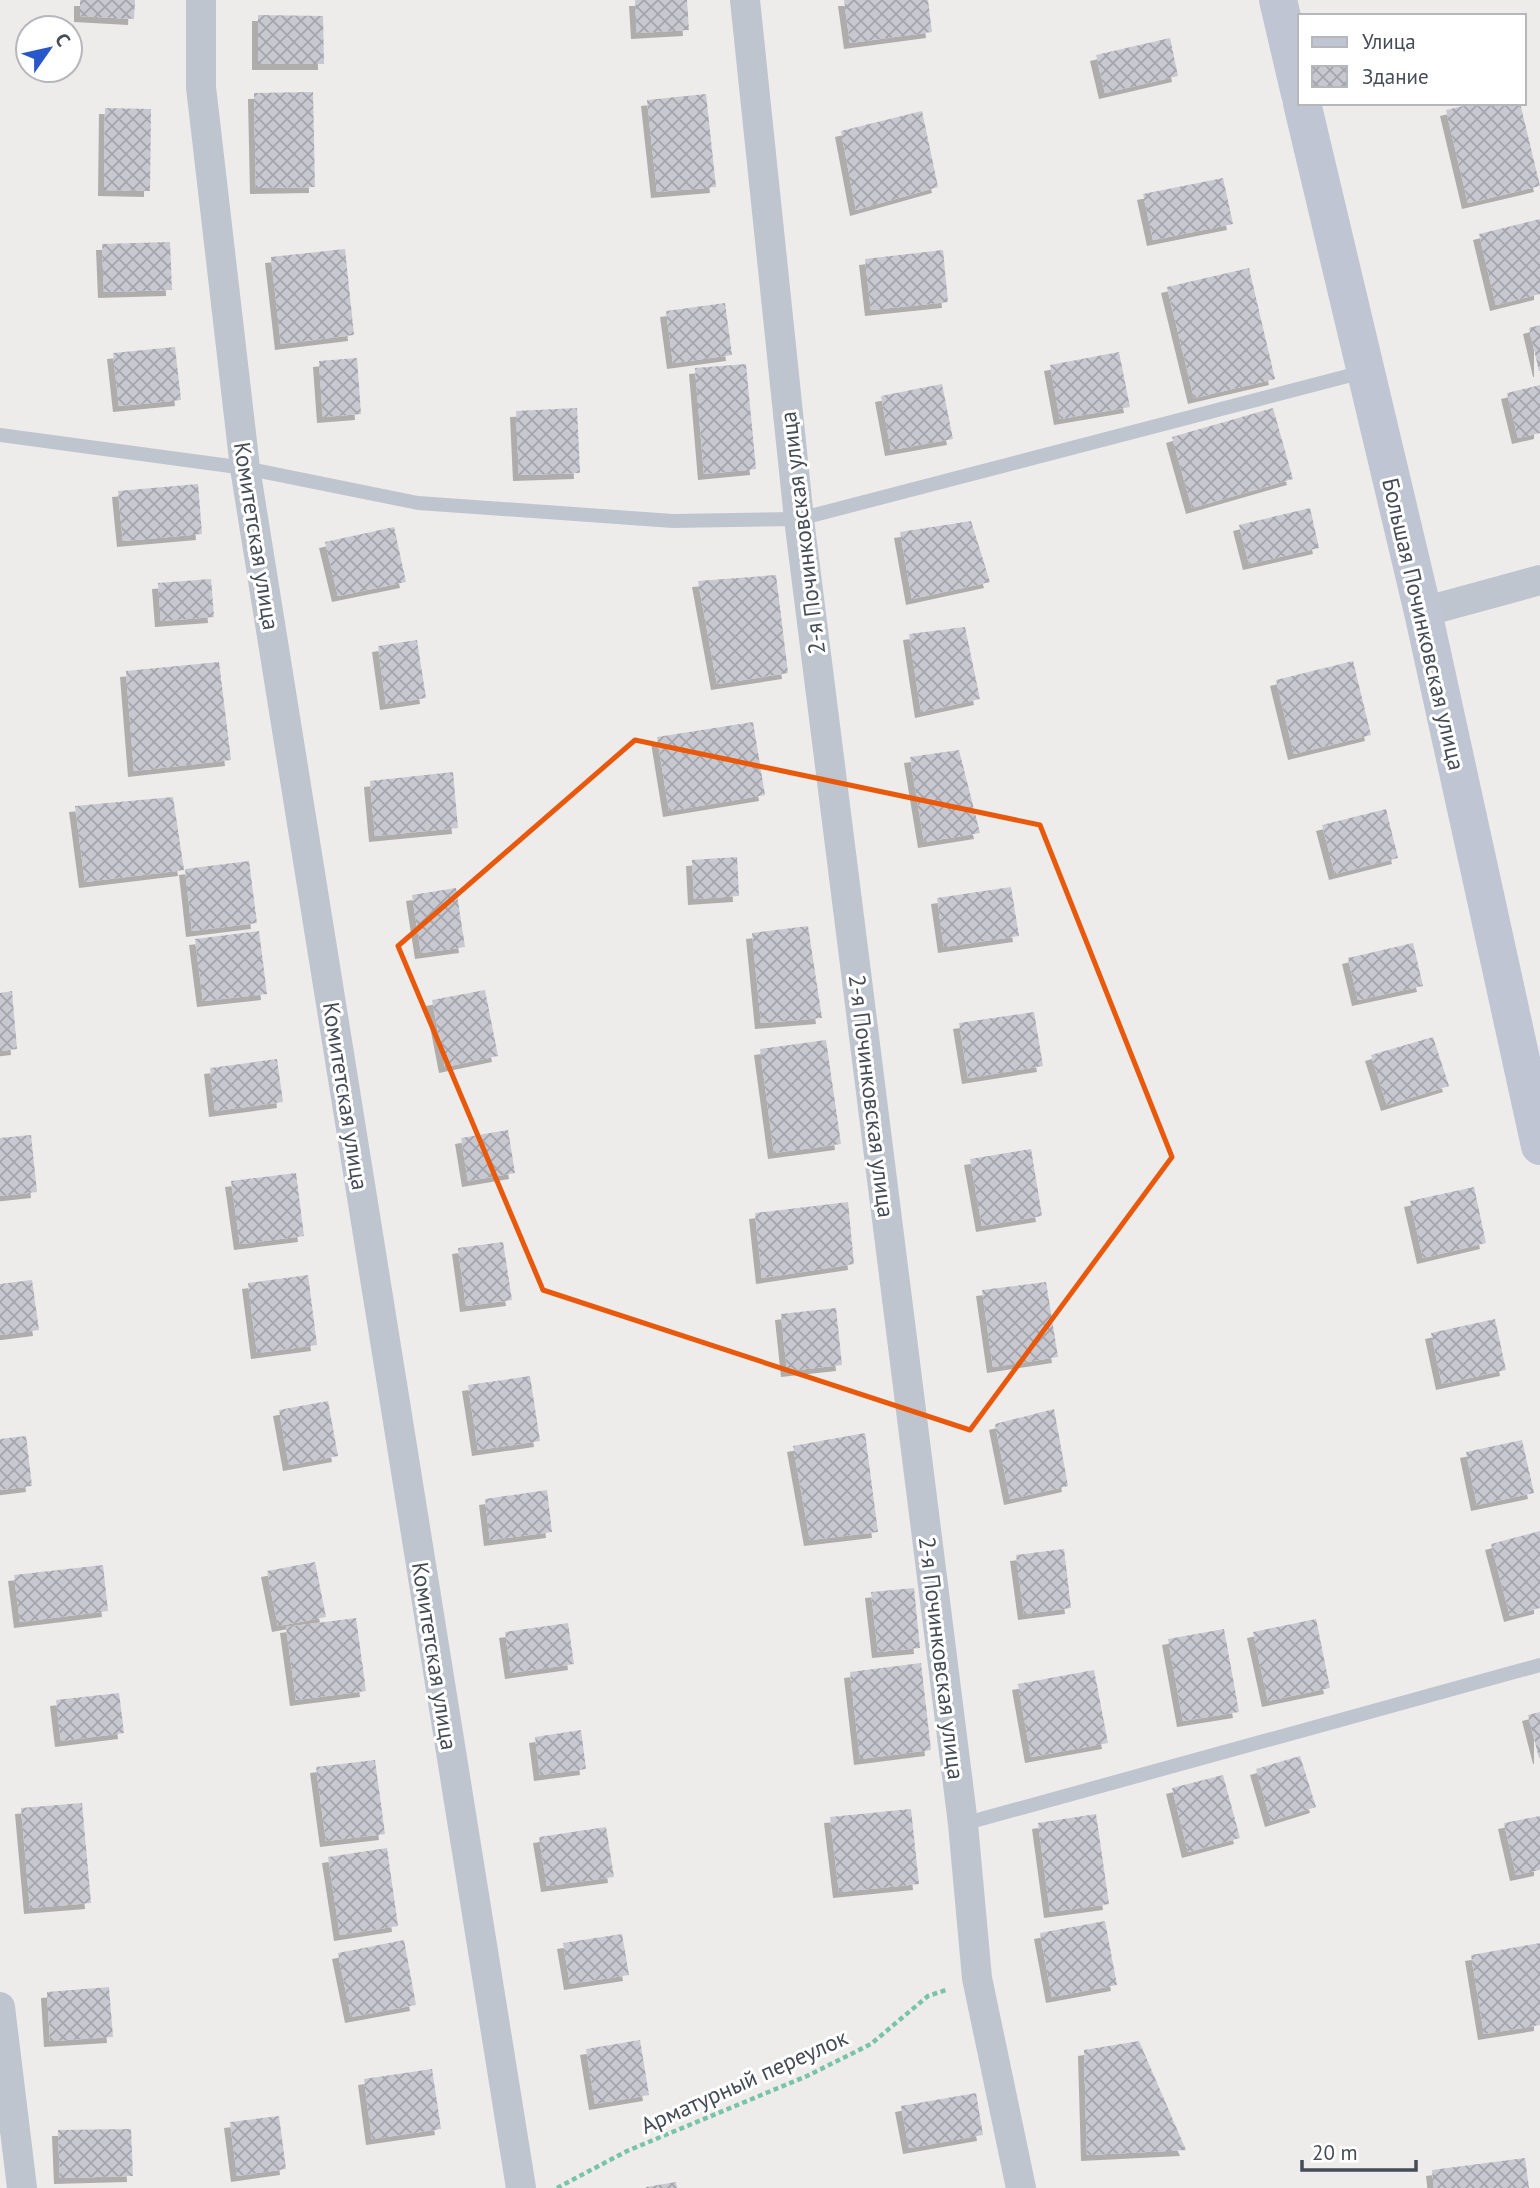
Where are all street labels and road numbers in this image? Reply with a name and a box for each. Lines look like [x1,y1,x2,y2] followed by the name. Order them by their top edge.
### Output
[773,410,831,656] street label: 2-я Починковская улица
[228,440,286,632] street label: Комитетская улица
[1376,475,1472,773] street label: Большая Починковская улица
[843,973,901,1219] street label: 2-я Починковская улица
[317,1000,375,1192] street label: Комитетская улица
[913,1535,971,1781] street label: 2-я Починковская улица
[406,1560,464,1752] street label: Комитетская улица
[636,2022,852,2140] street label: Арматурный переулок

